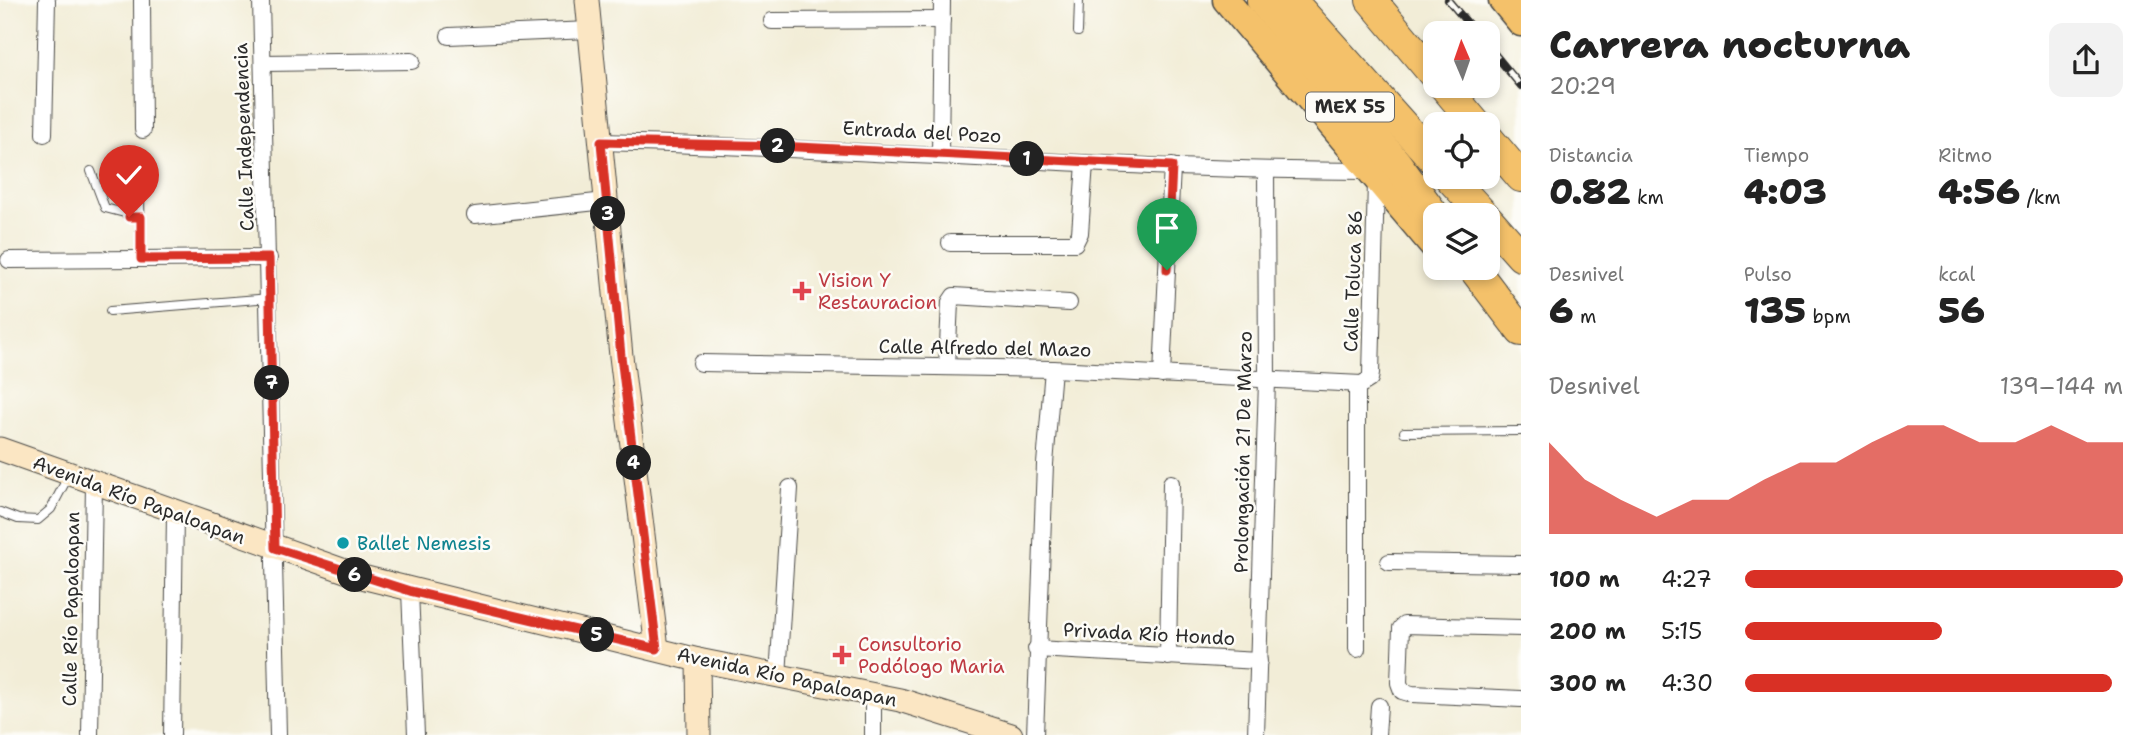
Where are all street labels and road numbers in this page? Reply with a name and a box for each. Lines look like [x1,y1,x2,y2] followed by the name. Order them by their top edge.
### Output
[228,42,260,232] street label: Calle Independencia
[1306,92,1394,122] road number: MEX 55
[842,115,1002,149] street label: Entrada del Pozo
[1338,209,1368,353] street label: Calle Toluca 86
[1228,331,1258,573] street label: Prolongación 21 De Marzo
[878,334,1092,362] street label: Calle Alfredo del Mazo
[29,450,249,550] street label: Avenida Río Papaloapan
[57,511,85,707] street label: Calle Río Papaloapan
[1062,617,1236,651] street label: Privada Río Hondo
[675,641,899,713] street label: Avenida Río Papaloapan

